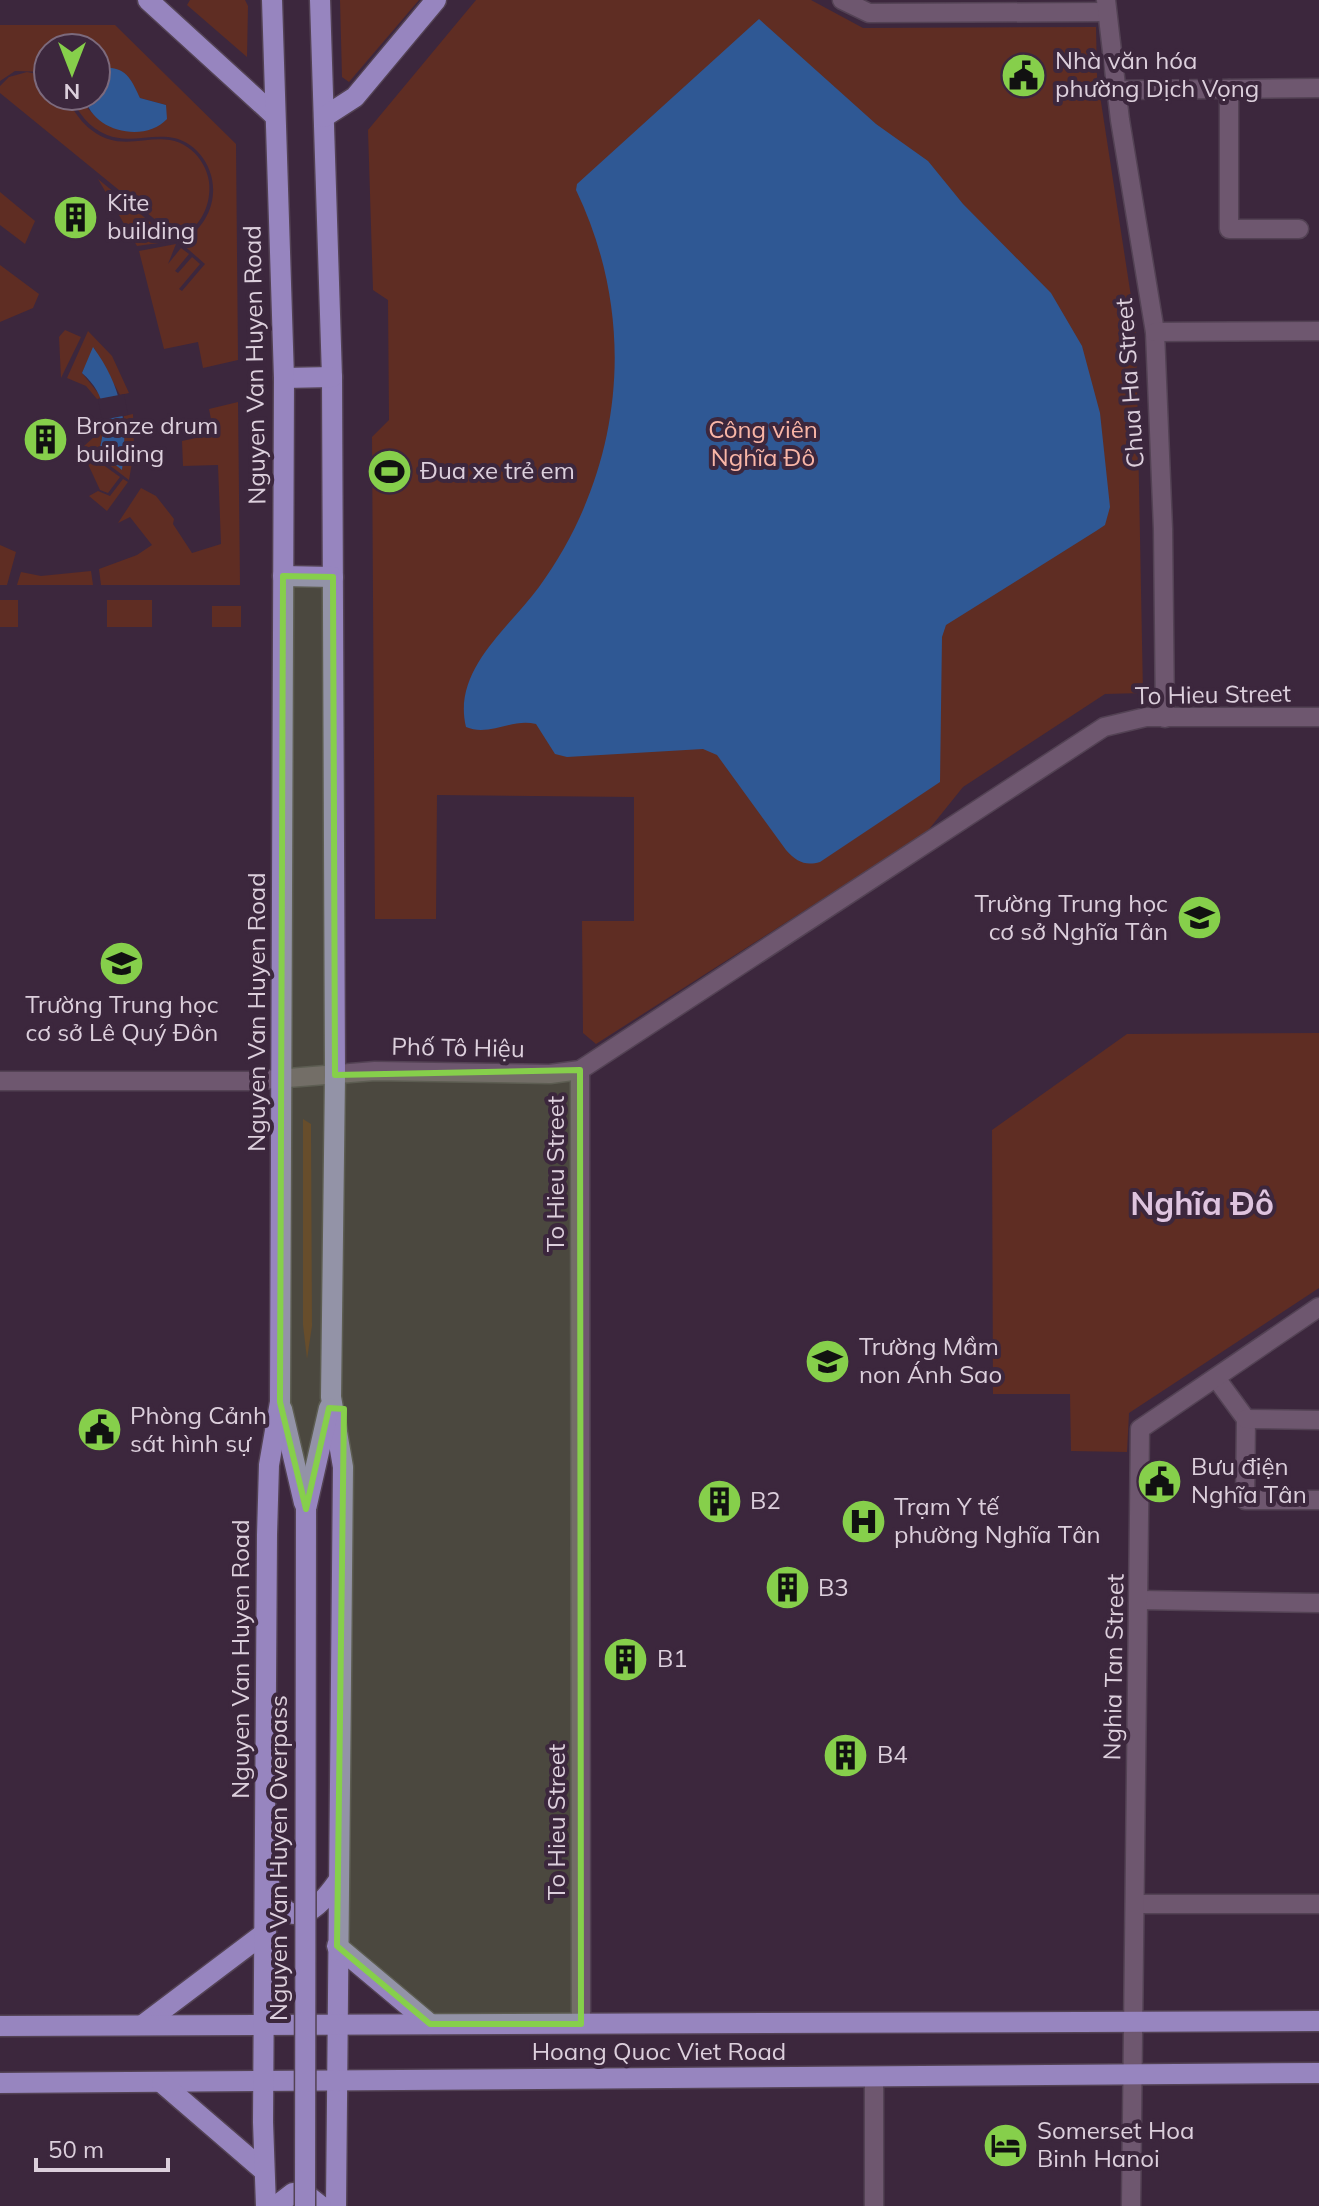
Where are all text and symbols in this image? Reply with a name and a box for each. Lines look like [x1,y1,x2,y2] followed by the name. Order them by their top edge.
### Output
[32,32,112,112] north arrow
[1055,45,1259,103] place label: Nhà văn hóa phường Dịch Vọng
[1000,51,1048,99] public building icon: Nhà văn hóa phường Dịch Vọng
[64,78,80,106] text: N
[107,187,195,245] place label: Kite building
[52,193,100,241] building icon: Kite building
[237,225,271,505] street label: Nguyen Van Huyen Road
[1108,297,1150,469] street label: Chua Ha Street
[76,410,218,468] place label: Bronze drum building
[708,414,818,472] park label: Công viên Nghĩa Đô
[21,416,69,464] building icon: Bronze drum building
[365,447,413,495] sports icon: Đua xe trẻ em
[420,455,575,485] place label: Đua xe trẻ em
[1135,678,1291,710] street label: To Hieu Street
[241,872,271,1152] street label: Nguyen Van Huyen Road
[975,888,1168,946] place label: Trường Trung học cơ sở Nghĩa Tân
[1175,894,1223,942] school or university icon: Trường Trung học cơ sở Nghĩa Tân
[98,939,146,987] school or university icon: Trường Trung học cơ sở Lê Quý Đôn
[25,989,219,1047] place label: Trường Trung học cơ sở Lê Quý Đôn
[391,1031,525,1063] street label: Phố Tô Hiệu
[540,1096,570,1252] street label: To Hieu Street
[1130,1183,1274,1223] district label: Nghĩa Đô
[859,1331,1002,1389] place label: Trường Mầm non Ánh Sao
[804,1337,852,1385] school or university icon: Trường Mầm non Ánh Sao
[130,1400,267,1458] place label: Phòng Cảnh sát hình sự
[75,1406,123,1454] public building icon: Phòng Cảnh sát hình sự
[1191,1451,1307,1509] place label: Bưu điện Nghĩa Tân
[1136,1457,1184,1505] public building icon: Bưu điện Nghĩa Tân
[695,1477,743,1525] building icon: B2
[750,1485,781,1515] place label: B2
[894,1491,1101,1549] place label: Trạm Y tế phường Nghĩa Tân
[839,1497,887,1545] hospital icon: Trạm Y tế phường Nghĩa Tân
[225,1519,255,1799] street label: Nguyen Van Huyen Road
[763,1564,811,1612] building icon: B3
[818,1572,849,1602] place label: B3
[1096,1573,1130,1761] street label: Nghia Tan Street
[602,1635,650,1683] building icon: B1
[657,1643,688,1673] place label: B1
[263,1695,293,2021] street label: Nguyen Van Huyen Overpass
[822,1731,870,1779] building icon: B4
[877,1739,908,1769] place label: B4
[541,1744,571,1900] street label: To Hieu Street
[532,2036,786,2066] street label: Hoang Quoc Viet Road
[1037,2115,1194,2173] place label: Somerset Hoa Binh Hanoi
[982,2121,1030,2169] hotel icon: Somerset Hoa Binh Hanoi
[36,2122,168,2172] scale bar
[48,2134,104,2164] text: 50 m

